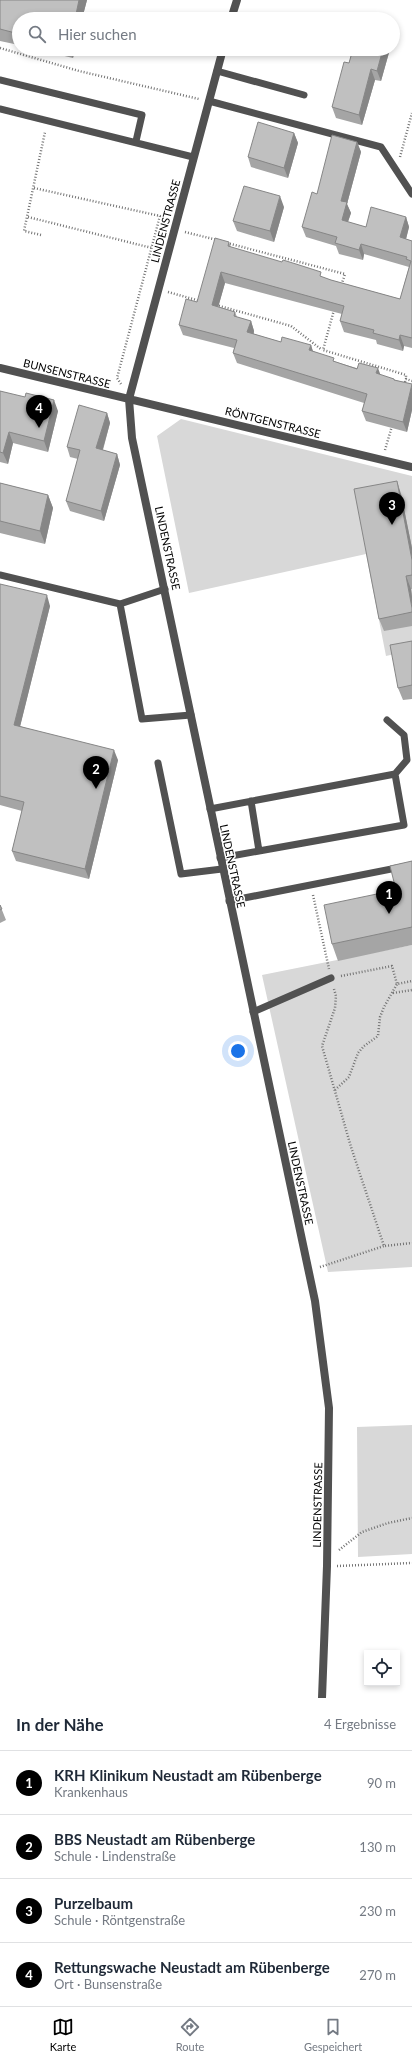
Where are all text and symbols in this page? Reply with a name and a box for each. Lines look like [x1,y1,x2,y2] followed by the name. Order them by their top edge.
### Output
[12,12,400,56] search box
[26,23,48,45] icon: search
[58,25,137,43] text: Hier suchen
[148,178,182,264] street label: LINDENSTRASSE
[22,356,112,390] street label: BUNSENSTRASSE
[26,395,52,428] pin: 4
[224,404,322,440] street label: RÖNTGENSTRASSE
[379,492,405,525] pin: 3
[153,505,183,591] street label: LINDENSTRASSE
[83,756,109,789] pin: 2
[218,823,248,909] street label: LINDENSTRASSE
[376,881,402,914] pin: 1
[228,1041,248,1061] your location
[286,1140,316,1226] street label: LINDENSTRASSE
[310,1462,324,1548] street label: LINDENSTRASSE
[364,1650,400,1686] map controls
[364,1650,400,1686] button: locate
[16,1714,104,1735] text: In der Nähe
[324,1716,396,1732] text: 4 Ergebnisse
[54,1766,322,1784] text: KRH Klinikum Neustadt am Rübenberge
[25,1775,33,1791] text: 1
[367,1775,396,1791] text: 90 m
[54,1784,128,1800] text: Krankenhaus
[54,1830,255,1848] text: BBS Neustadt am Rübenberge
[25,1839,33,1855] text: 2
[359,1839,396,1855] text: 130 m
[54,1848,176,1864] text: Schule · Lindenstraße
[54,1894,133,1912] text: Purzelbaum
[25,1903,33,1919] text: 3
[359,1903,396,1919] text: 230 m
[54,1912,185,1928] text: Schule · Röntgenstraße
[54,1958,330,1976] text: Rettungswache Neustadt am Rübenberge
[25,1967,33,1983] text: 4
[359,1967,396,1983] text: 270 m
[54,1976,162,1992] text: Ort · Bunsenstraße
[50,2016,76,2053] tab: Karte
[176,2016,204,2053] tab: Route
[304,2016,362,2053] tab: Gespeichert

